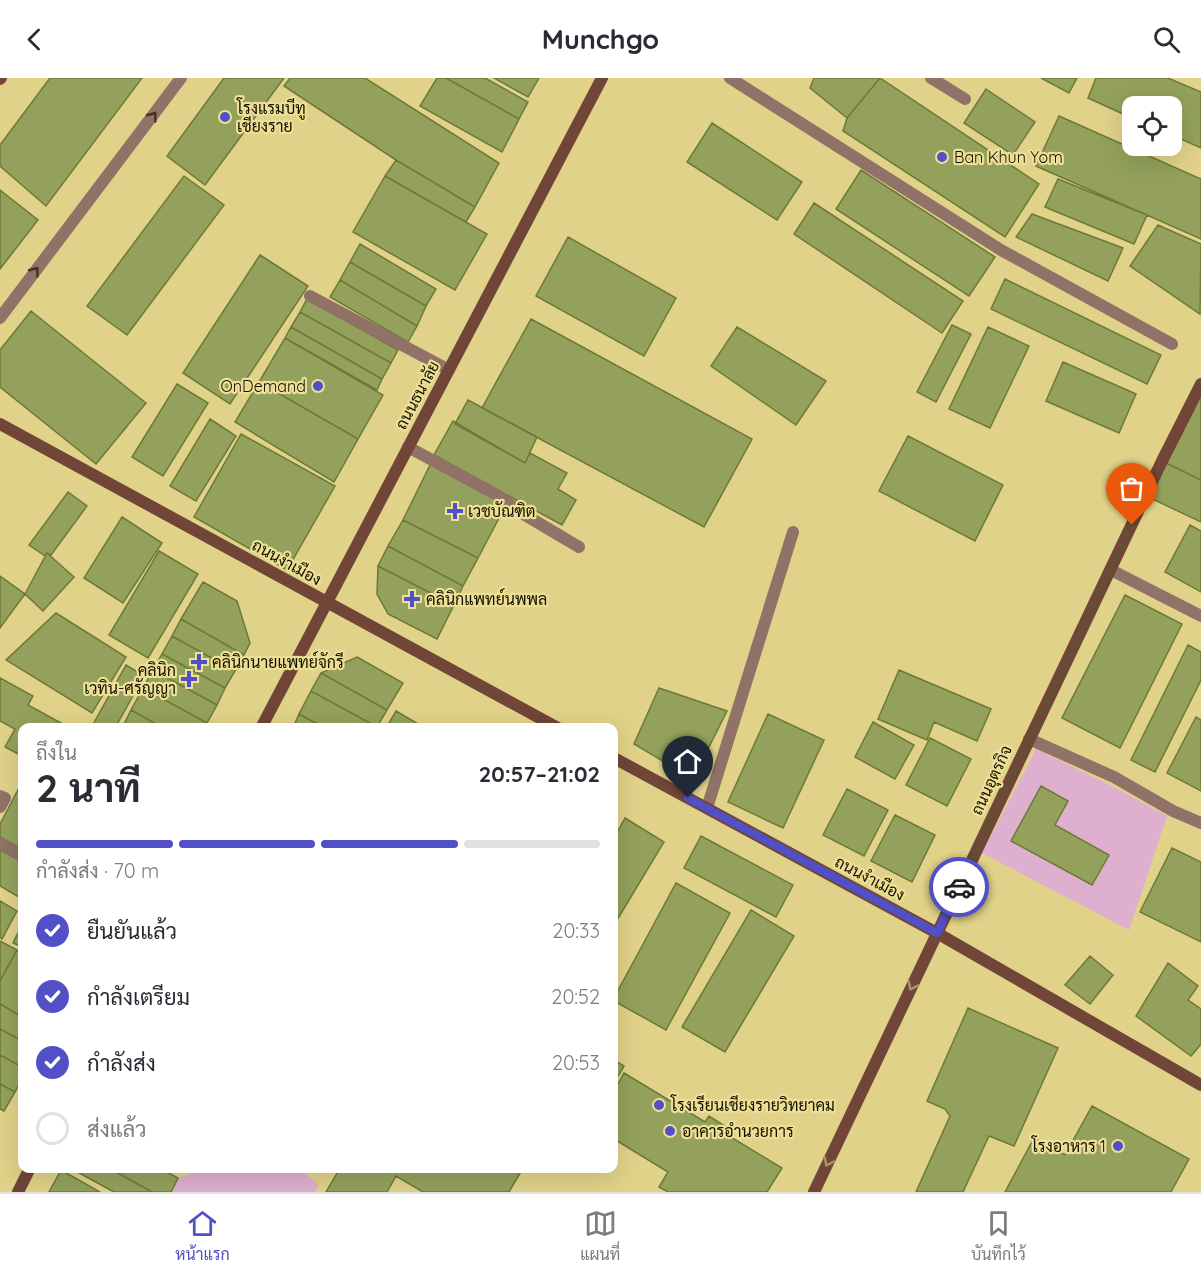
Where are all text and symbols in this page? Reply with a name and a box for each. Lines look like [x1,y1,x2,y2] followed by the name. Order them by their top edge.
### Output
[542,22,659,56] text: Munchgo
[18,23,51,56] icon: back
[1150,23,1183,56] icon: search
[1122,96,1182,156] map controls
[1122,96,1182,156] button: locate
[236,97,306,136] place label: โรงแรมบีทู เชียงราย
[218,110,232,124] marker: โรงแรมบีทู เชียงราย
[146,111,157,122] one-way arrow
[954,147,1063,167] place label: Ban Khun Yom
[935,150,949,164] marker: Ban Khun Yom
[28,267,39,278] one-way arrow
[391,357,443,433] street label: ถนนธนาลัย
[221,376,306,396] place label: OnDemand
[311,379,325,393] marker: OnDemand
[1106,463,1157,525] pin
[1115,472,1148,505] icon: bag
[468,501,536,521] place label: เวชบัณฑิต
[446,502,464,520] marker: เวชบัณฑิต
[249,535,325,589] street label: ถนนงำเมือง
[426,587,547,609] place label: คลินิกแพทย์นพพล
[403,590,421,608] marker: คลินิกแพทย์นพพล
[212,650,344,672] place label: คลินิกนายแพทย์จักรี
[190,653,208,671] marker: คลินิกนายแพทย์จักรี
[84,660,176,698] place label: คลินิก เวทิน-ศรัญญา
[180,670,198,688] marker: คลินิก เวทิน-ศรัญญา
[662,736,713,798] pin
[36,740,77,765] text: ถึงใน
[966,742,1018,819] street label: ถนนอุตรกิจ
[671,745,704,778] icon: home
[479,760,600,788] text: 20:57–21:02
[36,763,141,812] text: 2 นาที
[832,851,908,905] street label: ถนนงำเมือง
[929,857,989,917] courier
[36,858,159,883] text: กำลังส่ง · 70 m
[943,871,976,904] icon: car
[36,914,69,947] icon: check
[87,917,177,945] text: ยืนยันแล้ว
[552,918,600,943] text: 20:33
[907,979,919,990] one-way arrow
[36,980,69,1013] icon: check
[87,983,190,1011] text: กำลังเตรียม
[551,984,600,1009] text: 20:52
[36,1046,69,1079] icon: check
[87,1049,156,1077] text: กำลังส่ง
[552,1050,600,1075] text: 20:53
[670,1094,835,1115] place label: โรงเรียนเชียงรายวิทยาคม
[652,1098,666,1112] marker: โรงเรียนเชียงรายวิทยาคม
[87,1115,147,1143] text: ส่งแล้ว
[682,1121,794,1141] place label: อาคารอำนวยการ
[663,1124,677,1138] marker: อาคารอำนวยการ
[1031,1135,1106,1156] place label: โรงอาหาร 1
[1111,1139,1125,1153] marker: โรงอาหาร 1
[823,1155,835,1166] one-way arrow
[175,1207,230,1264] tab: หน้าแรก
[580,1207,620,1264] tab: แผนที่
[971,1207,1026,1264] tab: บันทึกไว้

